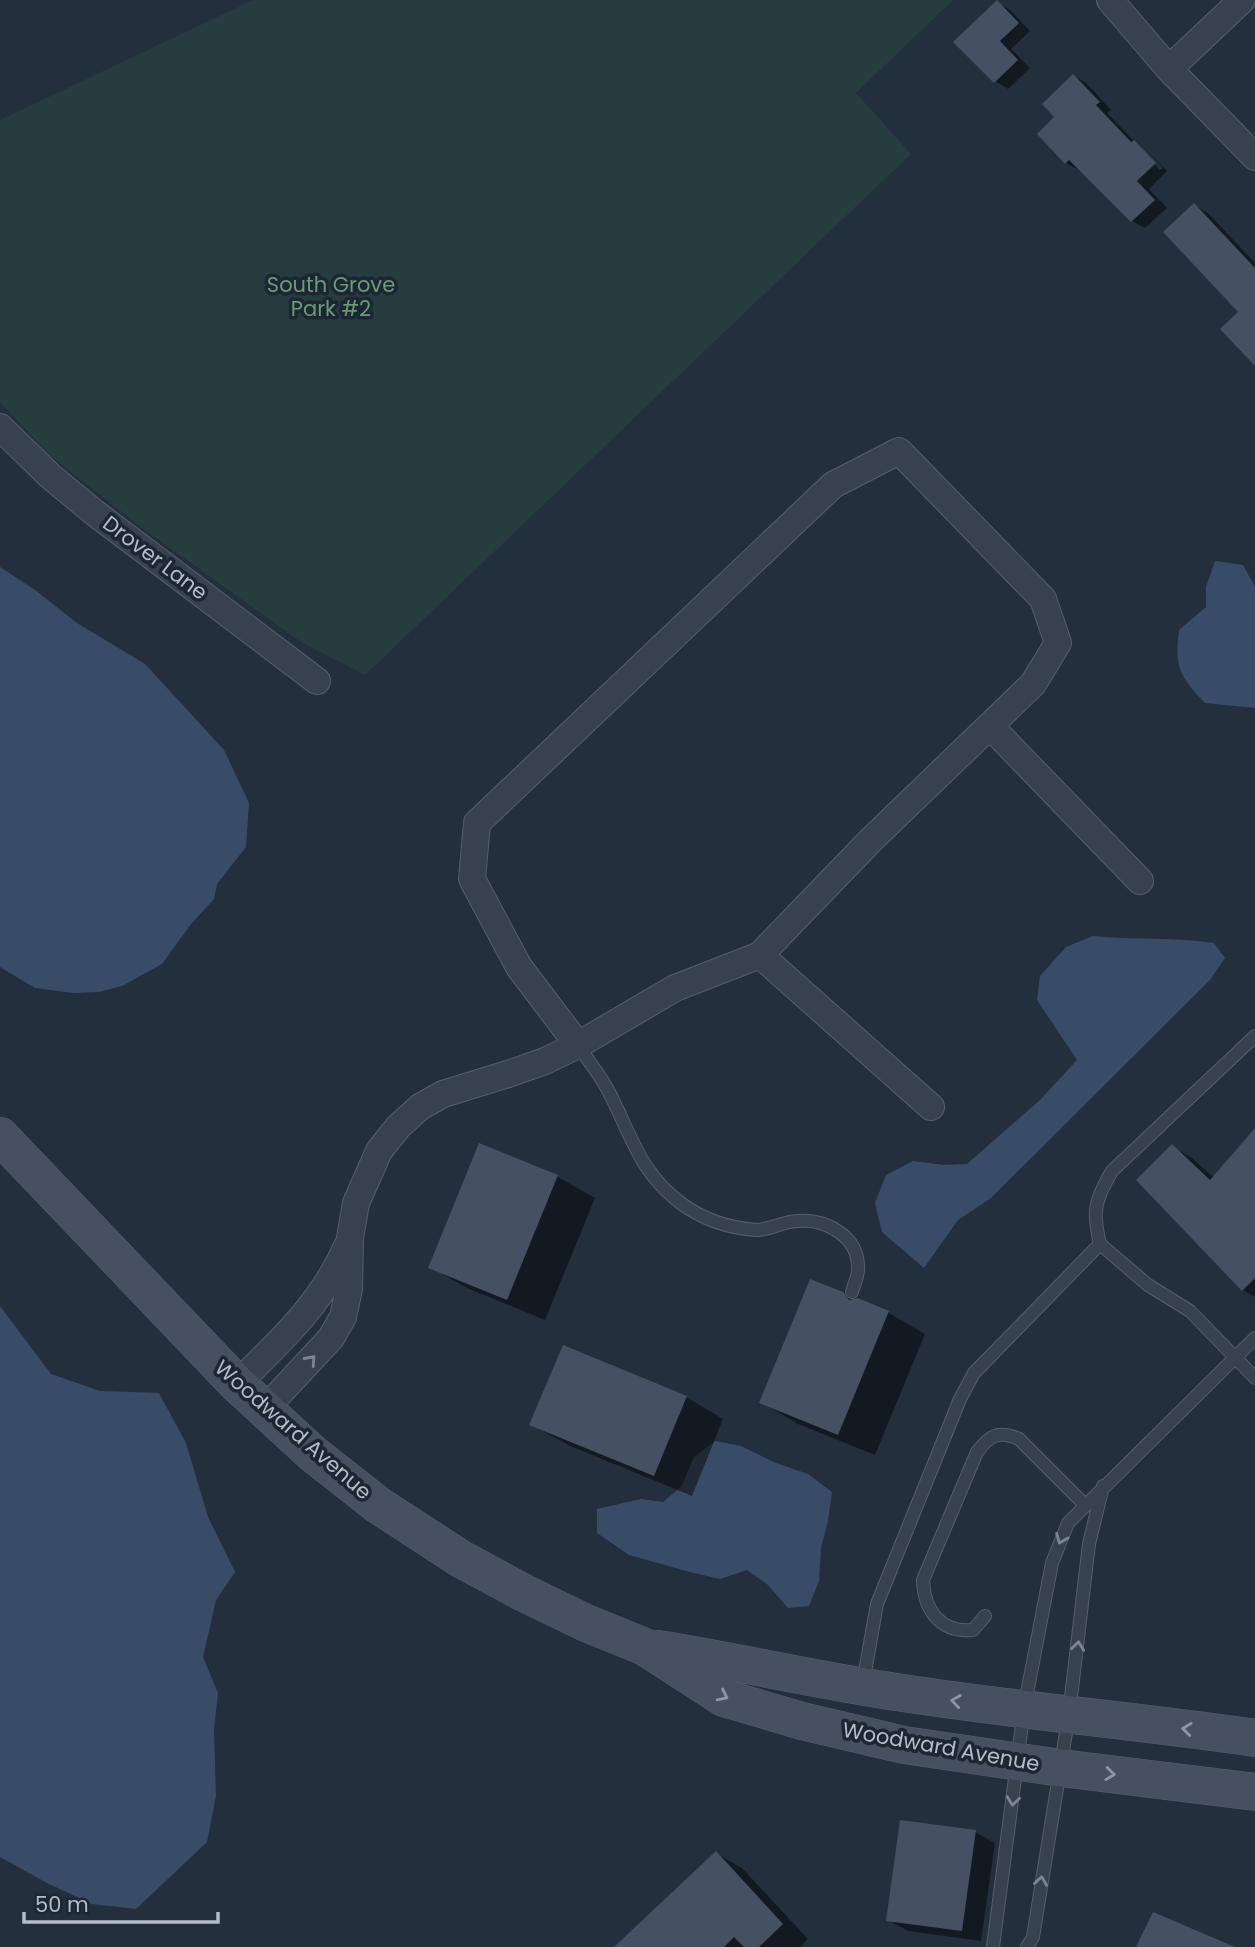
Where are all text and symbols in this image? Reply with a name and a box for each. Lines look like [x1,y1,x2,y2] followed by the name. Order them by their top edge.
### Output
[267,270,395,323] park label: South Grove Park #2
[97,509,214,607] street label: Drover Lane
[209,1353,378,1506] street label: Woodward Avenue
[302,1355,315,1368] one-way arrow
[1056,1532,1070,1544] one-way arrow
[1070,1640,1085,1652] one-way arrow
[716,1688,728,1702] one-way arrow
[950,1693,962,1708] one-way arrow
[840,1715,1042,1778] street label: Woodward Avenue
[1182,1721,1193,1736] one-way arrow
[1104,1766,1115,1781] one-way arrow
[1006,1795,1021,1807] one-way arrow
[1034,1875,1049,1887] one-way arrow
[24,1881,219,1925] scale bar
[35,1890,89,1919] text: 50 m

